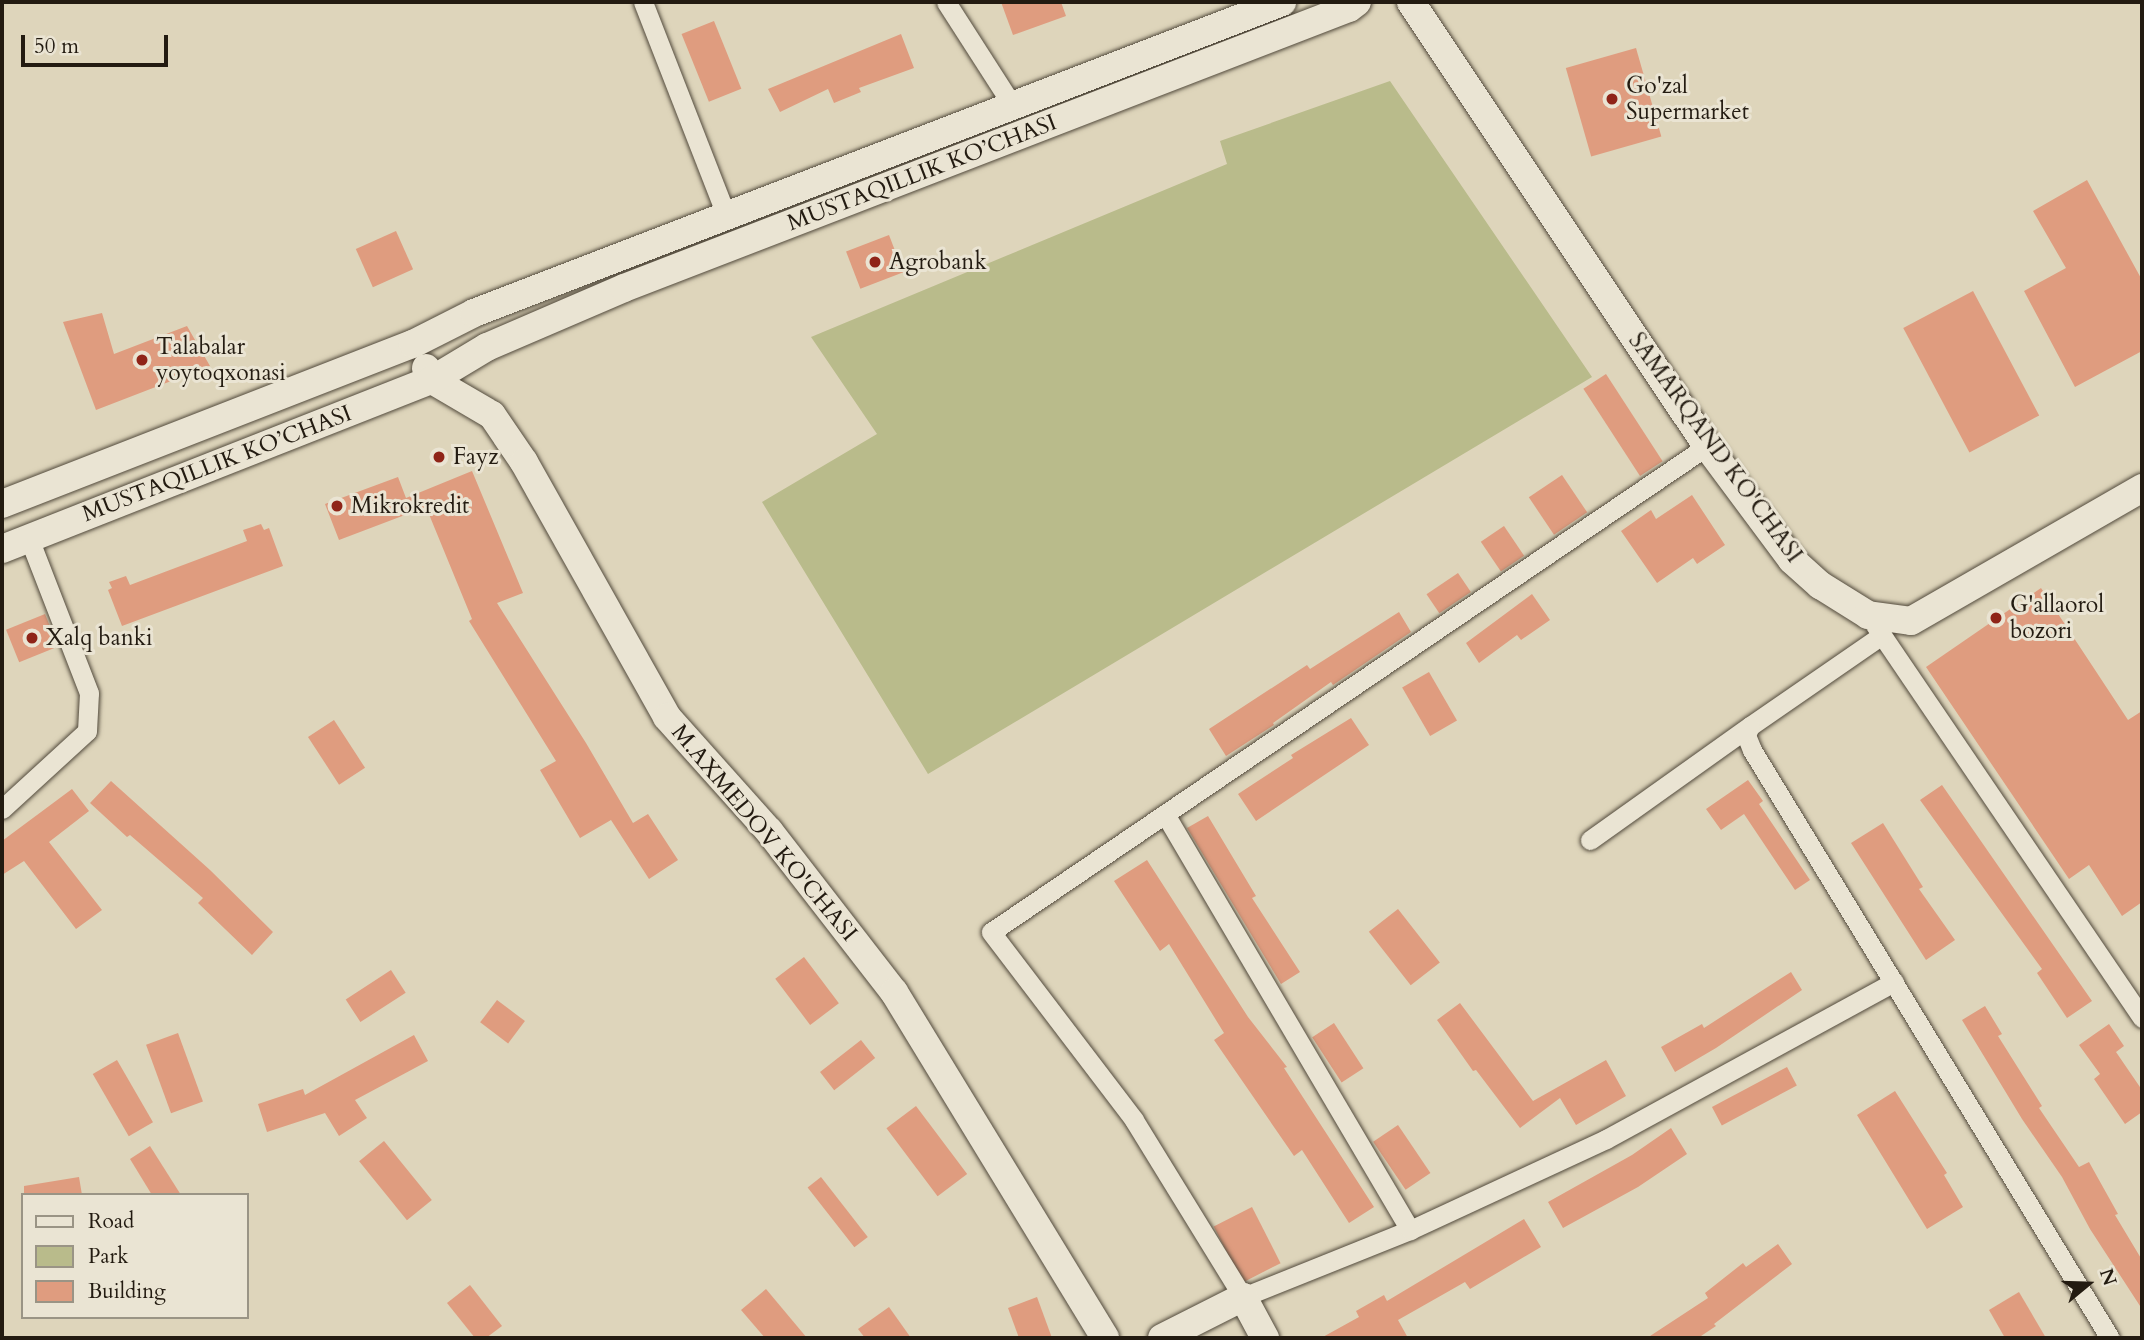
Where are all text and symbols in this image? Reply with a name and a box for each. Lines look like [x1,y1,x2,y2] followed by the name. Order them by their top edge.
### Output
[24,21,172,65] scale bar
[34,32,79,61] text: 50 m
[1626,72,1749,126] place label: Go'zal Supermarket
[1604,91,1620,107] marker: Go'zal Supermarket
[783,109,1061,237] street label: MUSTAQILLIK KO’CHASI
[889,248,987,276] place label: Agrobank
[867,254,883,270] marker: Agrobank
[1622,328,1808,568] street label: SAMARQAND KO'CHASI
[156,333,286,387] place label: Talabalar yoytoqxonasi
[134,352,150,368] marker: Talabalar yoytoqxonasi
[78,400,356,528] street label: MUSTAQILLIK KO’CHASI
[453,443,498,471] place label: Fayz
[431,449,447,465] marker: Fayz
[351,492,469,520] place label: Mikrokredit
[329,498,345,514] marker: Mikrokredit
[2010,591,2104,645] place label: G'allaorol bozori
[1988,610,2004,626] marker: G'allaorol bozori
[46,624,152,652] place label: Xalq banki
[24,630,40,646] marker: Xalq banki
[665,719,863,947] street label: M.AXMEDOV KO'CHASI
[21,1193,248,1319] legend
[88,1207,134,1236] text: Road
[88,1242,128,1271] text: Park
[2053,1249,2123,1319] north arrow
[2093,1265,2123,1289] text: N
[88,1277,166,1306] text: Building

